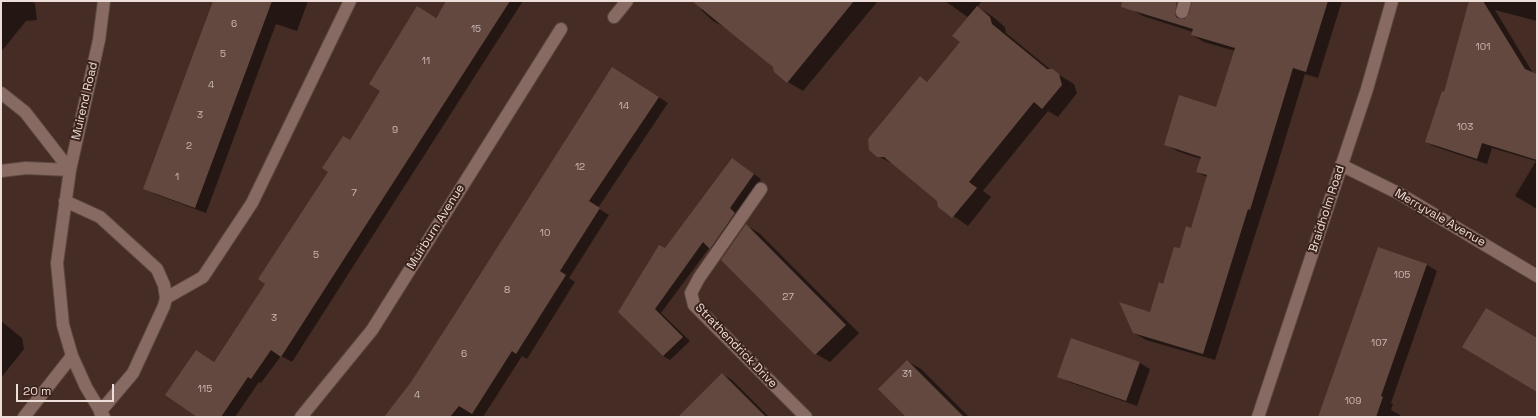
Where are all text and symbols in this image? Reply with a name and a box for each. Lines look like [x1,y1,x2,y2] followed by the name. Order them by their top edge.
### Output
[231,18,237,30] house number: 6
[471,23,481,35] house number: 15
[1476,41,1490,53] house number: 101
[220,48,226,60] house number: 5
[422,55,430,67] house number: 11
[69,61,101,141] street label: Muirend Road
[208,79,214,91] house number: 4
[619,100,629,112] house number: 14
[197,109,203,121] house number: 3
[1457,121,1473,133] house number: 103
[392,124,398,136] house number: 9
[186,140,192,152] house number: 2
[575,161,585,173] house number: 12
[1306,164,1348,254] street label: Braidholm Road
[175,171,179,183] house number: 1
[404,182,468,272] street label: Muirburn Avenue
[1392,186,1488,250] street label: Merryvale Avenue
[351,187,357,199] house number: 7
[540,227,550,239] house number: 10
[313,249,319,261] house number: 5
[1394,269,1410,281] house number: 105
[504,284,510,296] house number: 8
[782,291,794,303] house number: 27
[692,301,780,391] street label: Strathendrick Drive
[271,312,277,324] house number: 3
[1371,337,1387,349] house number: 107
[461,348,467,360] house number: 6
[902,368,912,380] house number: 31
[18,376,116,402] scale bar
[23,383,51,399] text: 20 m
[198,383,212,395] house number: 115
[414,389,420,401] house number: 4
[1345,395,1361,407] house number: 109

